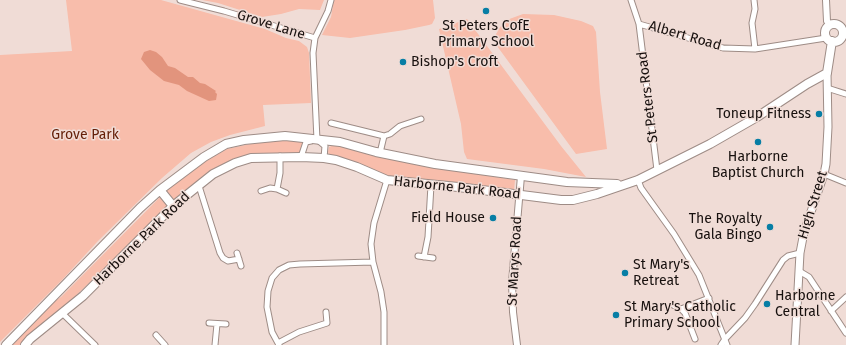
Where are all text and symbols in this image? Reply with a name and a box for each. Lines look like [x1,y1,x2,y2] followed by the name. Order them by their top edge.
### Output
[481,6,491,16] marker: St Peters CofE Primary School
[235,7,307,43] street label: Grove Lane
[438,18,534,50] place label: St Peters CofE Primary School
[647,18,723,54] street label: Albert Road
[634,50,662,144] street label: St Peters Road
[411,54,498,70] place label: Bishop's Croft
[398,57,408,67] marker: Bishop's Croft
[716,106,811,122] place label: Toneup Fitness
[814,109,824,119] marker: Toneup Fitness
[51,127,119,143] park label: Grove Park
[753,137,763,147] marker: Harborne Baptist Church
[712,149,804,182] place label: Harborne Baptist Church
[795,169,831,241] street label: High Street
[393,173,521,203] street label: Harborne Park Road
[90,189,194,289] street label: Harborne Park Road
[411,210,485,226] place label: Field House
[689,211,762,244] place label: The Royalty Gala Bingo
[488,213,498,223] marker: Field House
[504,216,526,306] street label: St Marys Road
[765,222,775,232] marker: The Royalty Gala Bingo
[633,257,690,290] place label: St Mary's Retreat
[620,268,630,278] marker: St Mary's Retreat
[775,288,835,320] place label: Harborne Central
[624,299,736,332] place label: St Mary's Catholic Primary School
[762,299,772,309] marker: Harborne Central
[611,310,621,320] marker: St Mary's Catholic Primary School

